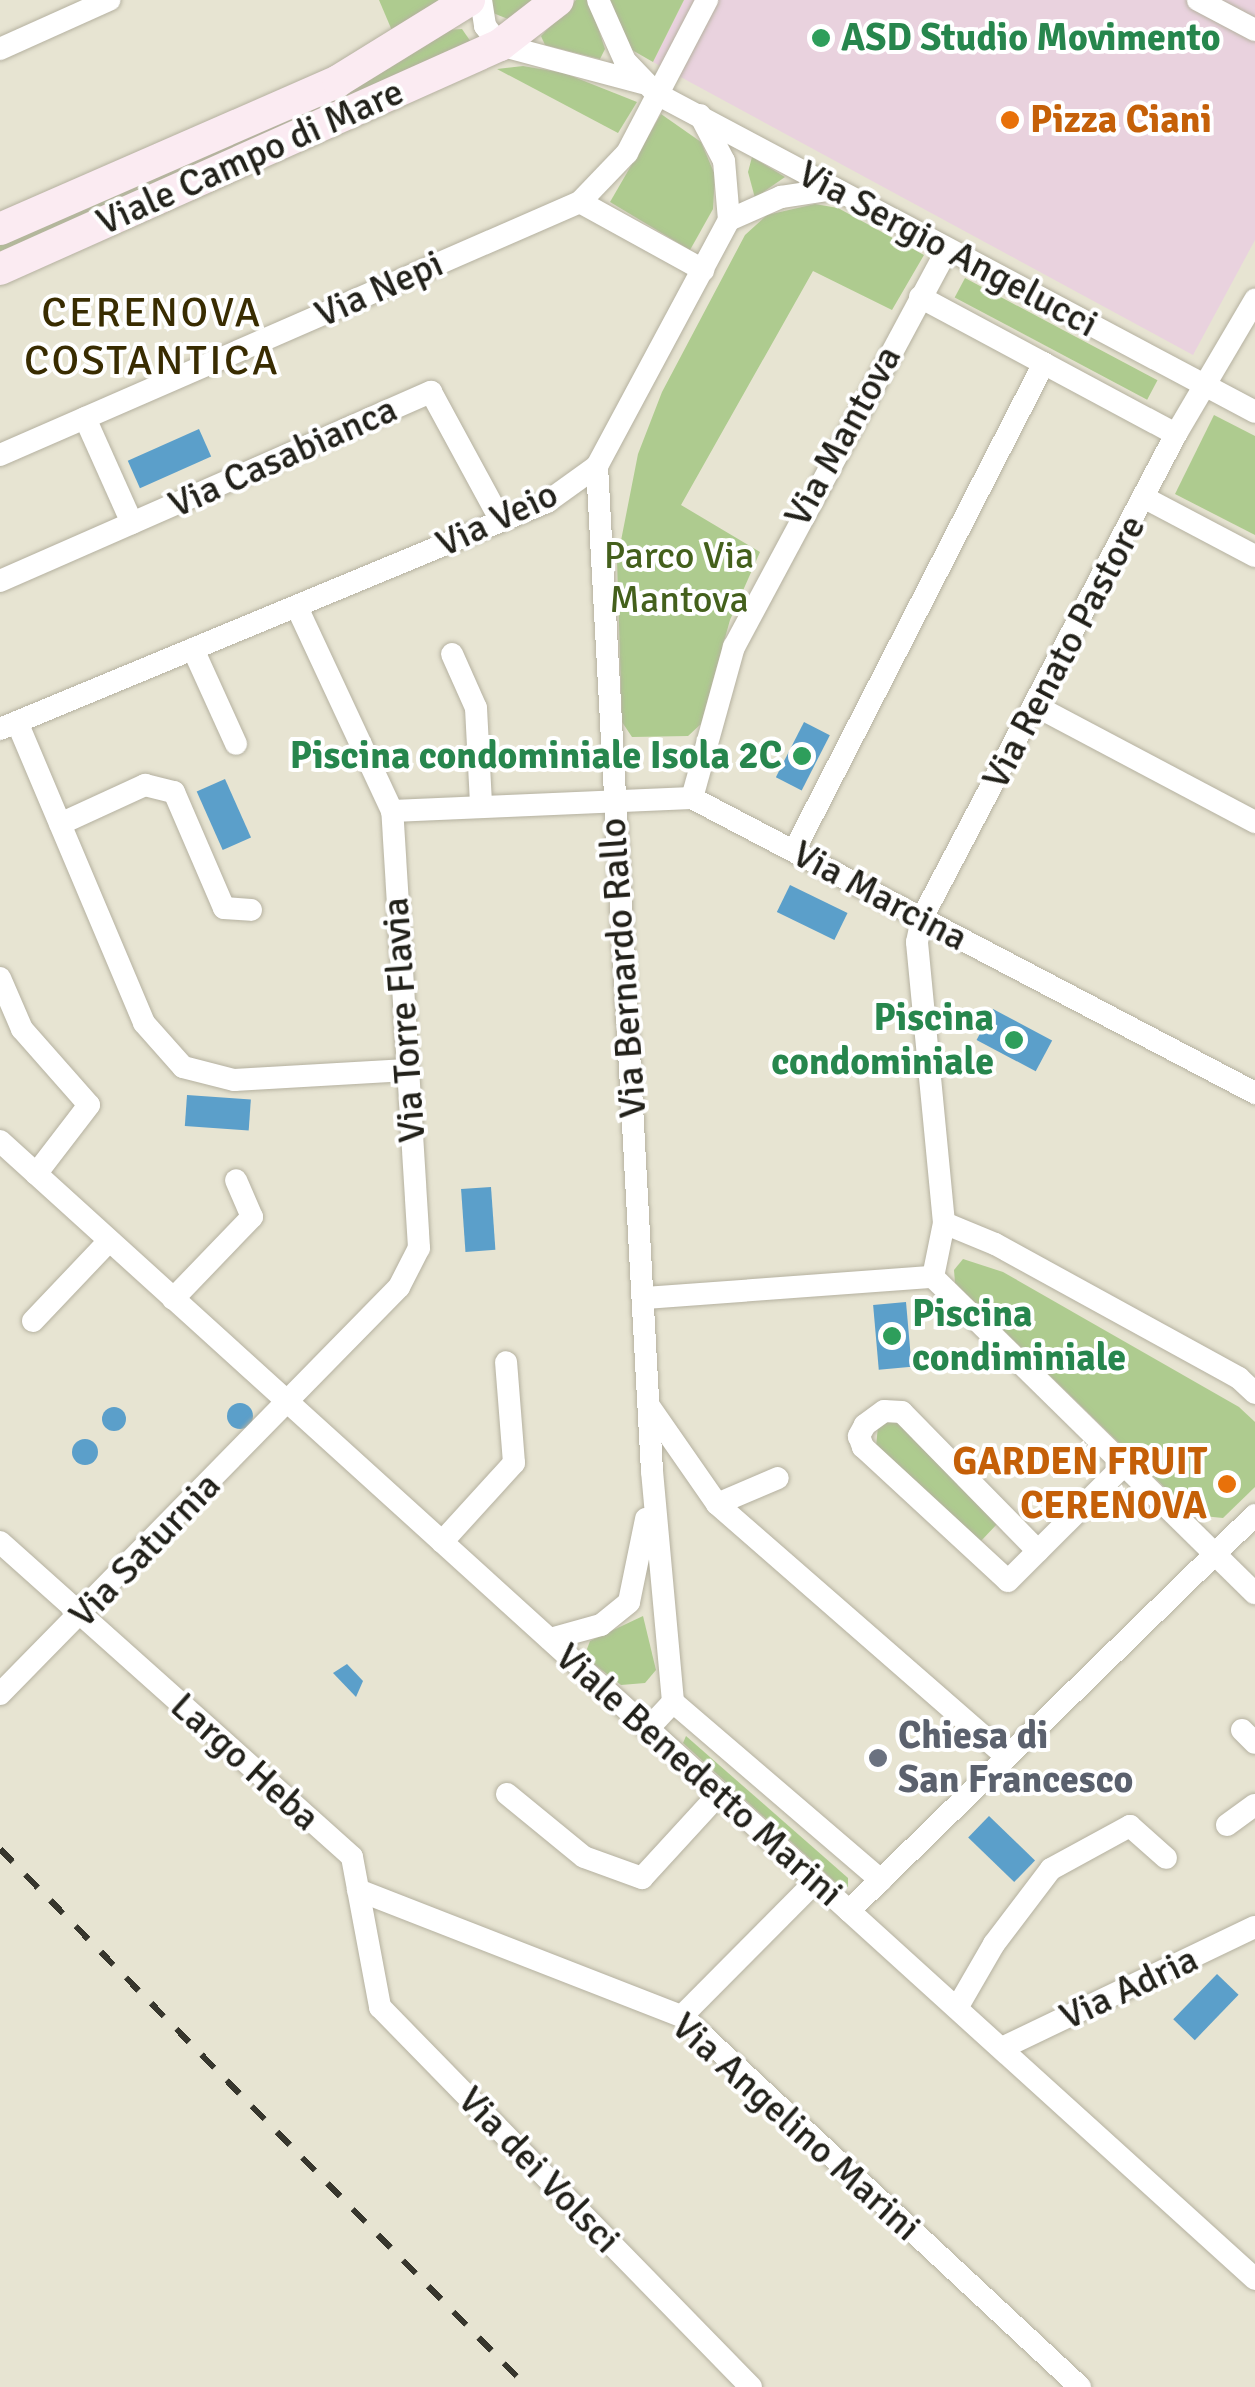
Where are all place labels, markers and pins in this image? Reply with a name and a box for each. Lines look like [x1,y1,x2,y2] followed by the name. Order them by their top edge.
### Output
[841,15,1221,61] place label: ASD Studio Movimento
[810,27,832,49] marker: ASD Studio Movimento
[1030,97,1212,143] place label: Pizza Ciani
[999,109,1021,131] marker: Pizza Ciani
[290,733,782,779] place label: Piscina condominiale Isola 2C
[791,745,813,767] marker: Piscina condominiale Isola 2C
[771,995,994,1084] place label: Piscina condominiale
[1003,1029,1025,1051] marker: Piscina condominiale
[912,1291,1126,1380] place label: Piscina condiminiale
[881,1325,903,1347] marker: Piscina condiminiale
[952,1439,1207,1528] place label: GARDEN FRUIT CERENOVA
[1216,1473,1238,1495] marker: GARDEN FRUIT CERENOVA
[898,1713,1133,1802] place label: Chiesa di San Francesco
[867,1747,889,1769] marker: Chiesa di San Francesco

